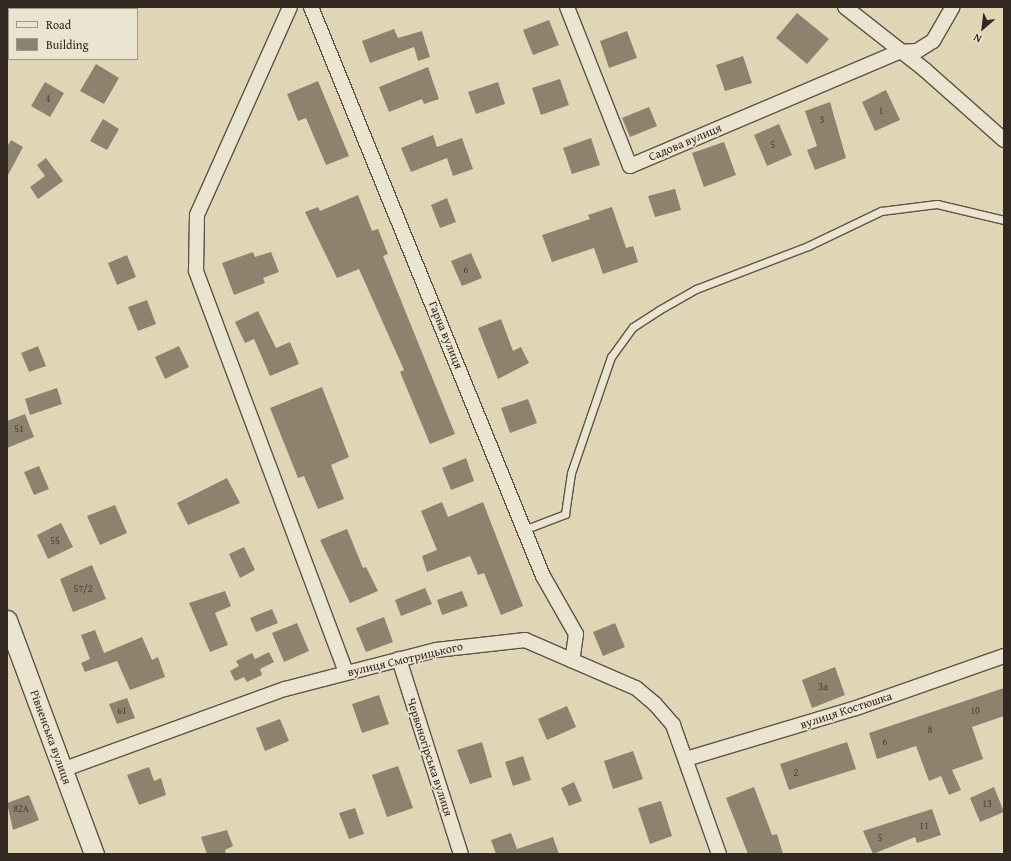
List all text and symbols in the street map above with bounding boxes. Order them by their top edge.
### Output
legend [8,8,138,60]
north arrow [963,8,1003,48]
text: Road [46,16,71,33]
text: N [970,30,984,47]
text: Building [46,36,89,53]
house number: 4 [46,93,50,105]
house number: 1 [879,105,883,117]
house number: 3 [820,114,824,126]
street label: Садова вулиця [646,120,724,164]
house number: 5 [771,139,775,151]
house number: 6 [464,264,468,276]
street label: Гарна вулиця [426,299,466,371]
house number: 51 [14,423,24,435]
house number: 55 [50,535,60,547]
house number: 57/2 [73,583,93,595]
street label: вулиця Смотрицького [346,639,464,679]
house number: 3а [818,681,828,693]
street label: Рівненська вулиця [27,688,75,786]
street label: вулиця Костюшка [798,688,894,732]
street label: Червоногірська вулиця [404,696,456,818]
house number: 61 [117,705,127,717]
house number: 10 [970,705,980,717]
house number: 8 [928,724,932,736]
house number: 6 [883,736,887,748]
house number: 2 [794,767,798,779]
house number: 13 [982,798,992,810]
house number: 82А [13,803,29,815]
house number: 11 [919,820,929,832]
house number: 5 [878,832,882,844]

